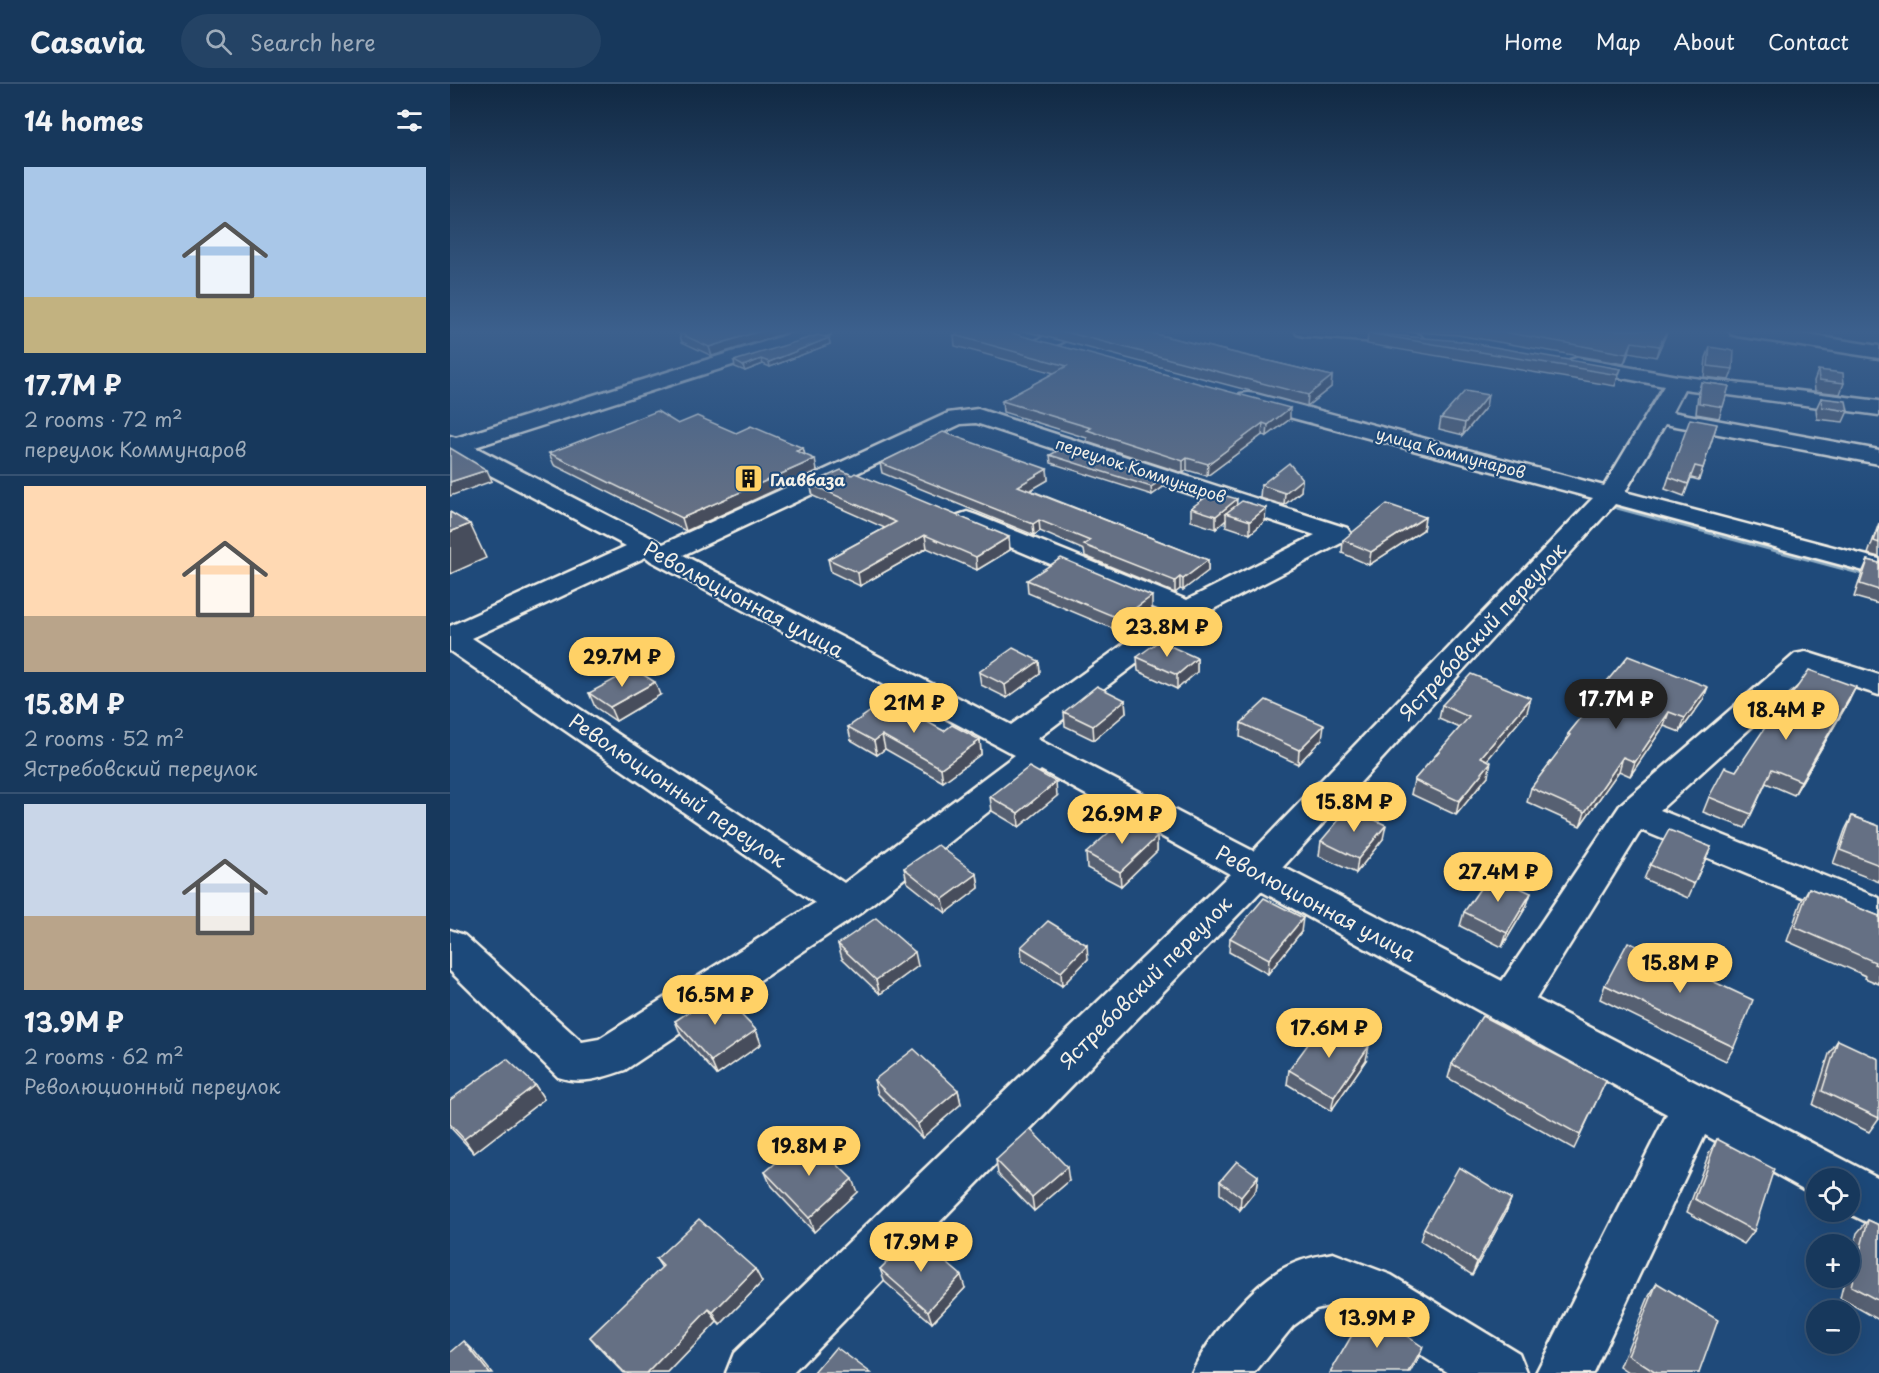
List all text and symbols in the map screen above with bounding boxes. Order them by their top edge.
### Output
search box [181,14,601,68]
text: Casavia [30,20,145,63]
icon: search [202,25,235,58]
text: Search here [250,25,376,58]
text: Home [1504,25,1563,57]
text: Map [1596,25,1641,57]
text: About [1674,25,1735,57]
text: Contact [1768,25,1849,57]
text: 14 homes [24,101,143,140]
icon: filters [393,104,426,137]
icon: home [171,206,279,314]
text: 17.7M ₽ [24,365,122,404]
text: 2 rooms · 72 m² [24,404,183,434]
street label: улица Коммунаров [1374,421,1528,483]
street label: переулок Коммунаров [1053,430,1229,508]
text: переулок Коммунаров [24,434,246,464]
building icon: Главбаза [733,463,765,495]
place label: Главбаза [770,467,846,491]
icon: home [171,525,279,633]
street label: Революционная улица [639,533,850,665]
street label: Ястребовский переулок [1391,535,1573,727]
pin: 23.8M ₽ [1112,607,1222,658]
text: 23.8M ₽ [1125,611,1209,641]
pin: 29.7M ₽ [567,637,677,688]
text: 29.7M ₽ [583,641,661,671]
pin: 17.7M ₽ [1561,679,1671,730]
pin: 21M ₽ [872,683,956,734]
text: 17.7M ₽ [1578,683,1654,713]
text: 15.8M ₽ [24,684,124,723]
text: 21M ₽ [883,687,945,717]
pin: 18.4M ₽ [1731,690,1841,741]
text: 18.4M ₽ [1747,694,1825,724]
street label: Революционный переулок [563,706,793,874]
text: 2 rooms · 52 m² [24,723,184,753]
text: Ястребовский переулок [24,753,257,783]
pin: 15.8M ₽ [1299,782,1409,833]
text: 15.8M ₽ [1315,786,1393,816]
pin: 26.9M ₽ [1067,794,1177,845]
text: 26.9M ₽ [1082,798,1162,828]
street label: Революционная улица [1211,837,1422,969]
icon: home [171,843,279,951]
pin: 27.4M ₽ [1443,852,1553,903]
text: 27.4M ₽ [1458,856,1538,886]
street label: Ястребовский переулок [1052,889,1238,1075]
pin: 15.8M ₽ [1625,943,1735,994]
text: 15.8M ₽ [1641,947,1719,977]
pin: 16.5M ₽ [660,975,770,1026]
text: 16.5M ₽ [676,979,754,1009]
text: 13.9M ₽ [24,1002,124,1041]
pin: 17.6M ₽ [1274,1008,1384,1059]
text: 17.6M ₽ [1290,1012,1368,1042]
text: 2 rooms · 62 m² [24,1041,184,1071]
text: Революционный переулок [24,1071,280,1101]
pin: 19.8M ₽ [754,1126,864,1177]
text: 19.8M ₽ [771,1130,847,1160]
map controls [1806,1168,1860,1354]
button: locate [1806,1168,1860,1222]
pin: 17.9M ₽ [866,1222,976,1273]
text: 17.9M ₽ [884,1226,958,1256]
button: + [1806,1234,1860,1288]
pin: 13.9M ₽ [1322,1298,1432,1349]
button: − [1806,1300,1860,1354]
text: 13.9M ₽ [1339,1302,1415,1332]

